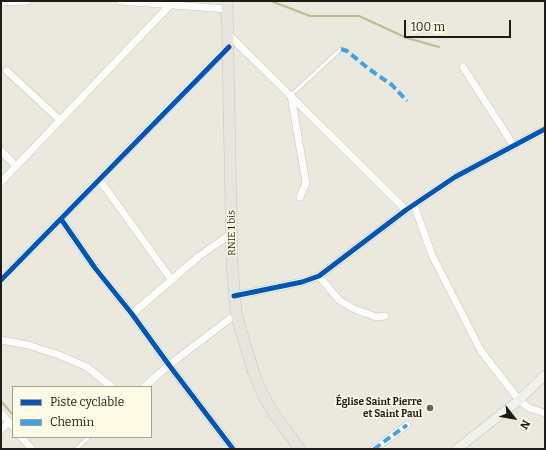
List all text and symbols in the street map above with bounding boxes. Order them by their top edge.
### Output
scale bar [406,12,513,38]
text: 100 m [411,20,445,34]
street label: RNIE 1 bis [226,210,238,256]
legend [12,386,152,438]
text: Piste cyclable [50,395,124,409]
place label: Église Saint Pierre et Saint Paul [336,396,422,420]
north arrow [494,398,534,438]
marker: Église Saint Pierre et Saint Paul [425,403,435,413]
text: Chemin [50,415,94,429]
text: N [517,417,532,431]

